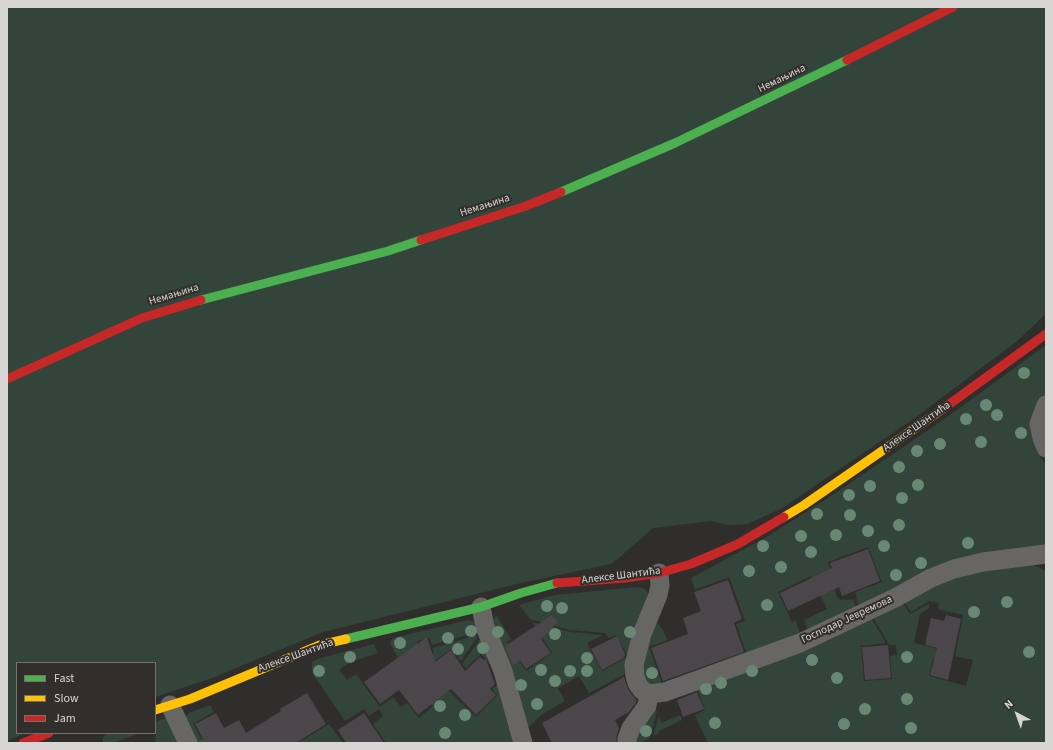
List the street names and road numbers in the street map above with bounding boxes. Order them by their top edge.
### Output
street label: Немањина [756,62,808,96]
street label: Немањина [459,192,511,220]
street label: Немањина [147,281,201,309]
street label: Алексе Шантића [881,399,953,455]
street label: Алексе Шантића [581,565,661,587]
street label: Господар Јевремова [799,593,895,647]
street label: Алексе Шантића [256,636,336,676]

